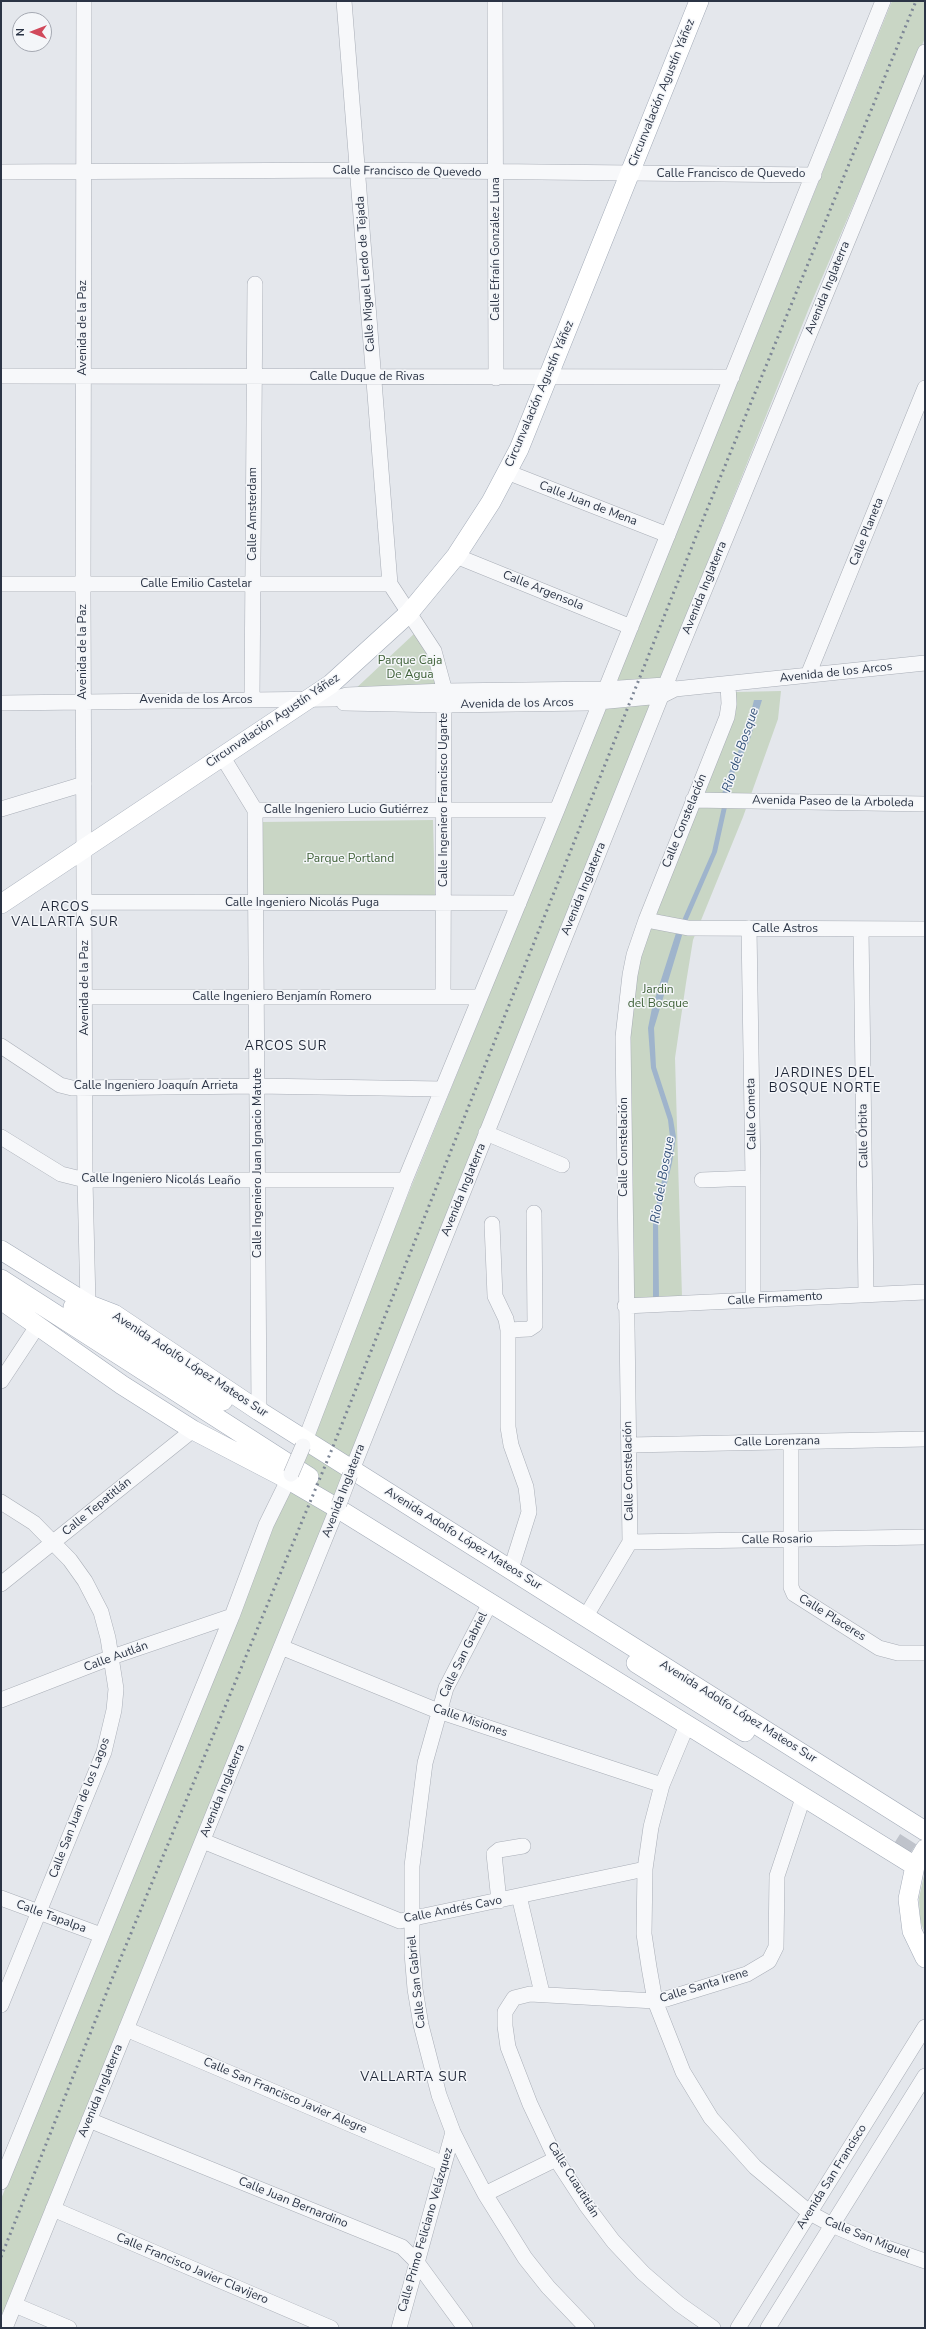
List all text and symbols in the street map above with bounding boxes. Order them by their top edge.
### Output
north arrow [12,12,52,52]
street label: Circunvalación Agustín Yáñez [626,17,698,169]
text: N [13,28,28,36]
street label: Calle Francisco de Quevedo [332,164,482,180]
street label: Calle Francisco de Quevedo [657,167,805,181]
street label: Calle Efraín González Luna [489,177,503,321]
street label: Calle Miguel Lerdo de Tejada [353,196,379,352]
street label: Avenida Inglaterra [803,239,853,337]
street label: Avenida de la Paz [76,280,90,376]
street label: Circunvalación Agustín Yáñez [503,319,577,469]
street label: Calle Duque de Rivas [309,370,425,384]
street label: Calle Amsterdam [246,467,260,561]
street label: Calle Juan de Mena [537,479,639,529]
street label: Calle Planeta [847,496,887,568]
street label: Avenida Inglaterra [680,539,730,637]
street label: Calle Argensola [500,568,586,614]
street label: Calle Emilio Castelar [140,577,252,591]
street label: Avenida de la Paz [76,604,90,700]
park label: Parque Caja De Agua [378,654,442,682]
street label: Avenida de los Arcos [779,660,893,686]
street label: Circunvalación Agustín Yáñez [204,671,342,771]
street label: Avenida de los Arcos [139,693,253,707]
street label: Avenida de los Arcos [460,696,574,712]
water label: Rio del Bosque [719,706,763,794]
street label: Calle Ingeniero Francisco Ugarte [437,713,451,887]
street label: Calle Constelación [660,772,710,870]
street label: Avenida Paseo de la Arboleda [752,793,914,811]
street label: Calle Ingeniero Lucio Gutiérrez [264,803,428,817]
street label: Avenida Inglaterra [559,840,609,938]
park label: .Parque Portland [304,852,394,866]
street label: Calle Ingeniero Nicolás Puga [225,896,379,910]
district label: ARCOS VALLARTA SUR [11,900,119,931]
street label: Calle Astros [752,922,818,936]
street label: Avenida de la Paz [78,940,92,1036]
park label: Jardin del Bosque [628,983,688,1011]
street label: Calle Ingeniero Benjamín Romero [192,990,372,1004]
district label: ARCOS SUR [244,1039,328,1055]
district label: JARDINES DEL BOSQUE NORTE [769,1066,881,1097]
street label: Calle Ingeniero Juan Ignacio Matute [251,1068,265,1258]
street label: Calle Cometa [744,1078,760,1150]
street label: Calle Ingeniero Joaquín Arrieta [74,1079,238,1093]
street label: Calle Constelación [617,1097,631,1197]
street label: Calle Órbita [856,1104,872,1168]
water label: Rio del Bosque [648,1135,678,1225]
street label: Avenida Inglaterra [439,1141,489,1239]
street label: Calle Ingeniero Nicolás Leaño [81,1171,241,1189]
street label: Calle Firmamento [727,1289,823,1309]
street label: Avenida Adolfo López Mateos Sur [110,1309,270,1421]
street label: Calle Constelación [621,1421,637,1521]
street label: Calle Lorenzana [734,1434,820,1450]
street label: Avenida Inglaterra [320,1442,368,1540]
street label: Calle Tepatitlán [60,1475,134,1539]
street label: Avenida Adolfo López Mateos Sur [382,1485,544,1593]
street label: Calle Rosario [741,1532,813,1548]
street label: Calle Placeres [796,1592,868,1644]
street label: Calle San Gabriel [437,1610,491,1700]
street label: Calle Autlán [82,1639,150,1675]
street label: Avenida Adolfo López Mateos Sur [657,1658,819,1766]
street label: Calle Misiones [431,1701,509,1741]
street label: Calle San Juan de los Lagos [47,1736,113,1880]
street label: Avenida Inglaterra [198,1742,248,1840]
street label: Calle Andrés Cavo [403,1893,503,1927]
street label: Calle Tapalpa [14,1898,88,1936]
street label: Calle San Gabriel [405,1935,429,2029]
street label: Calle Santa Irene [658,1966,750,2006]
street label: Avenida Inglaterra [76,2042,126,2140]
street label: Calle San Francisco Javier Alegre [201,2055,369,2137]
district label: VALLARTA SUR [360,2070,468,2086]
street label: Avenida San Francisco [794,2122,870,2232]
street label: Calle Cuautitlán [544,2140,602,2220]
street label: Calle Primo Feliciano Velázquez [396,2146,456,2314]
street label: Calle Juan Bernardino [236,2174,350,2232]
street label: Calle San Miguel [822,2214,912,2262]
street label: Calle Francisco Javier Clavijero [114,2230,270,2308]

